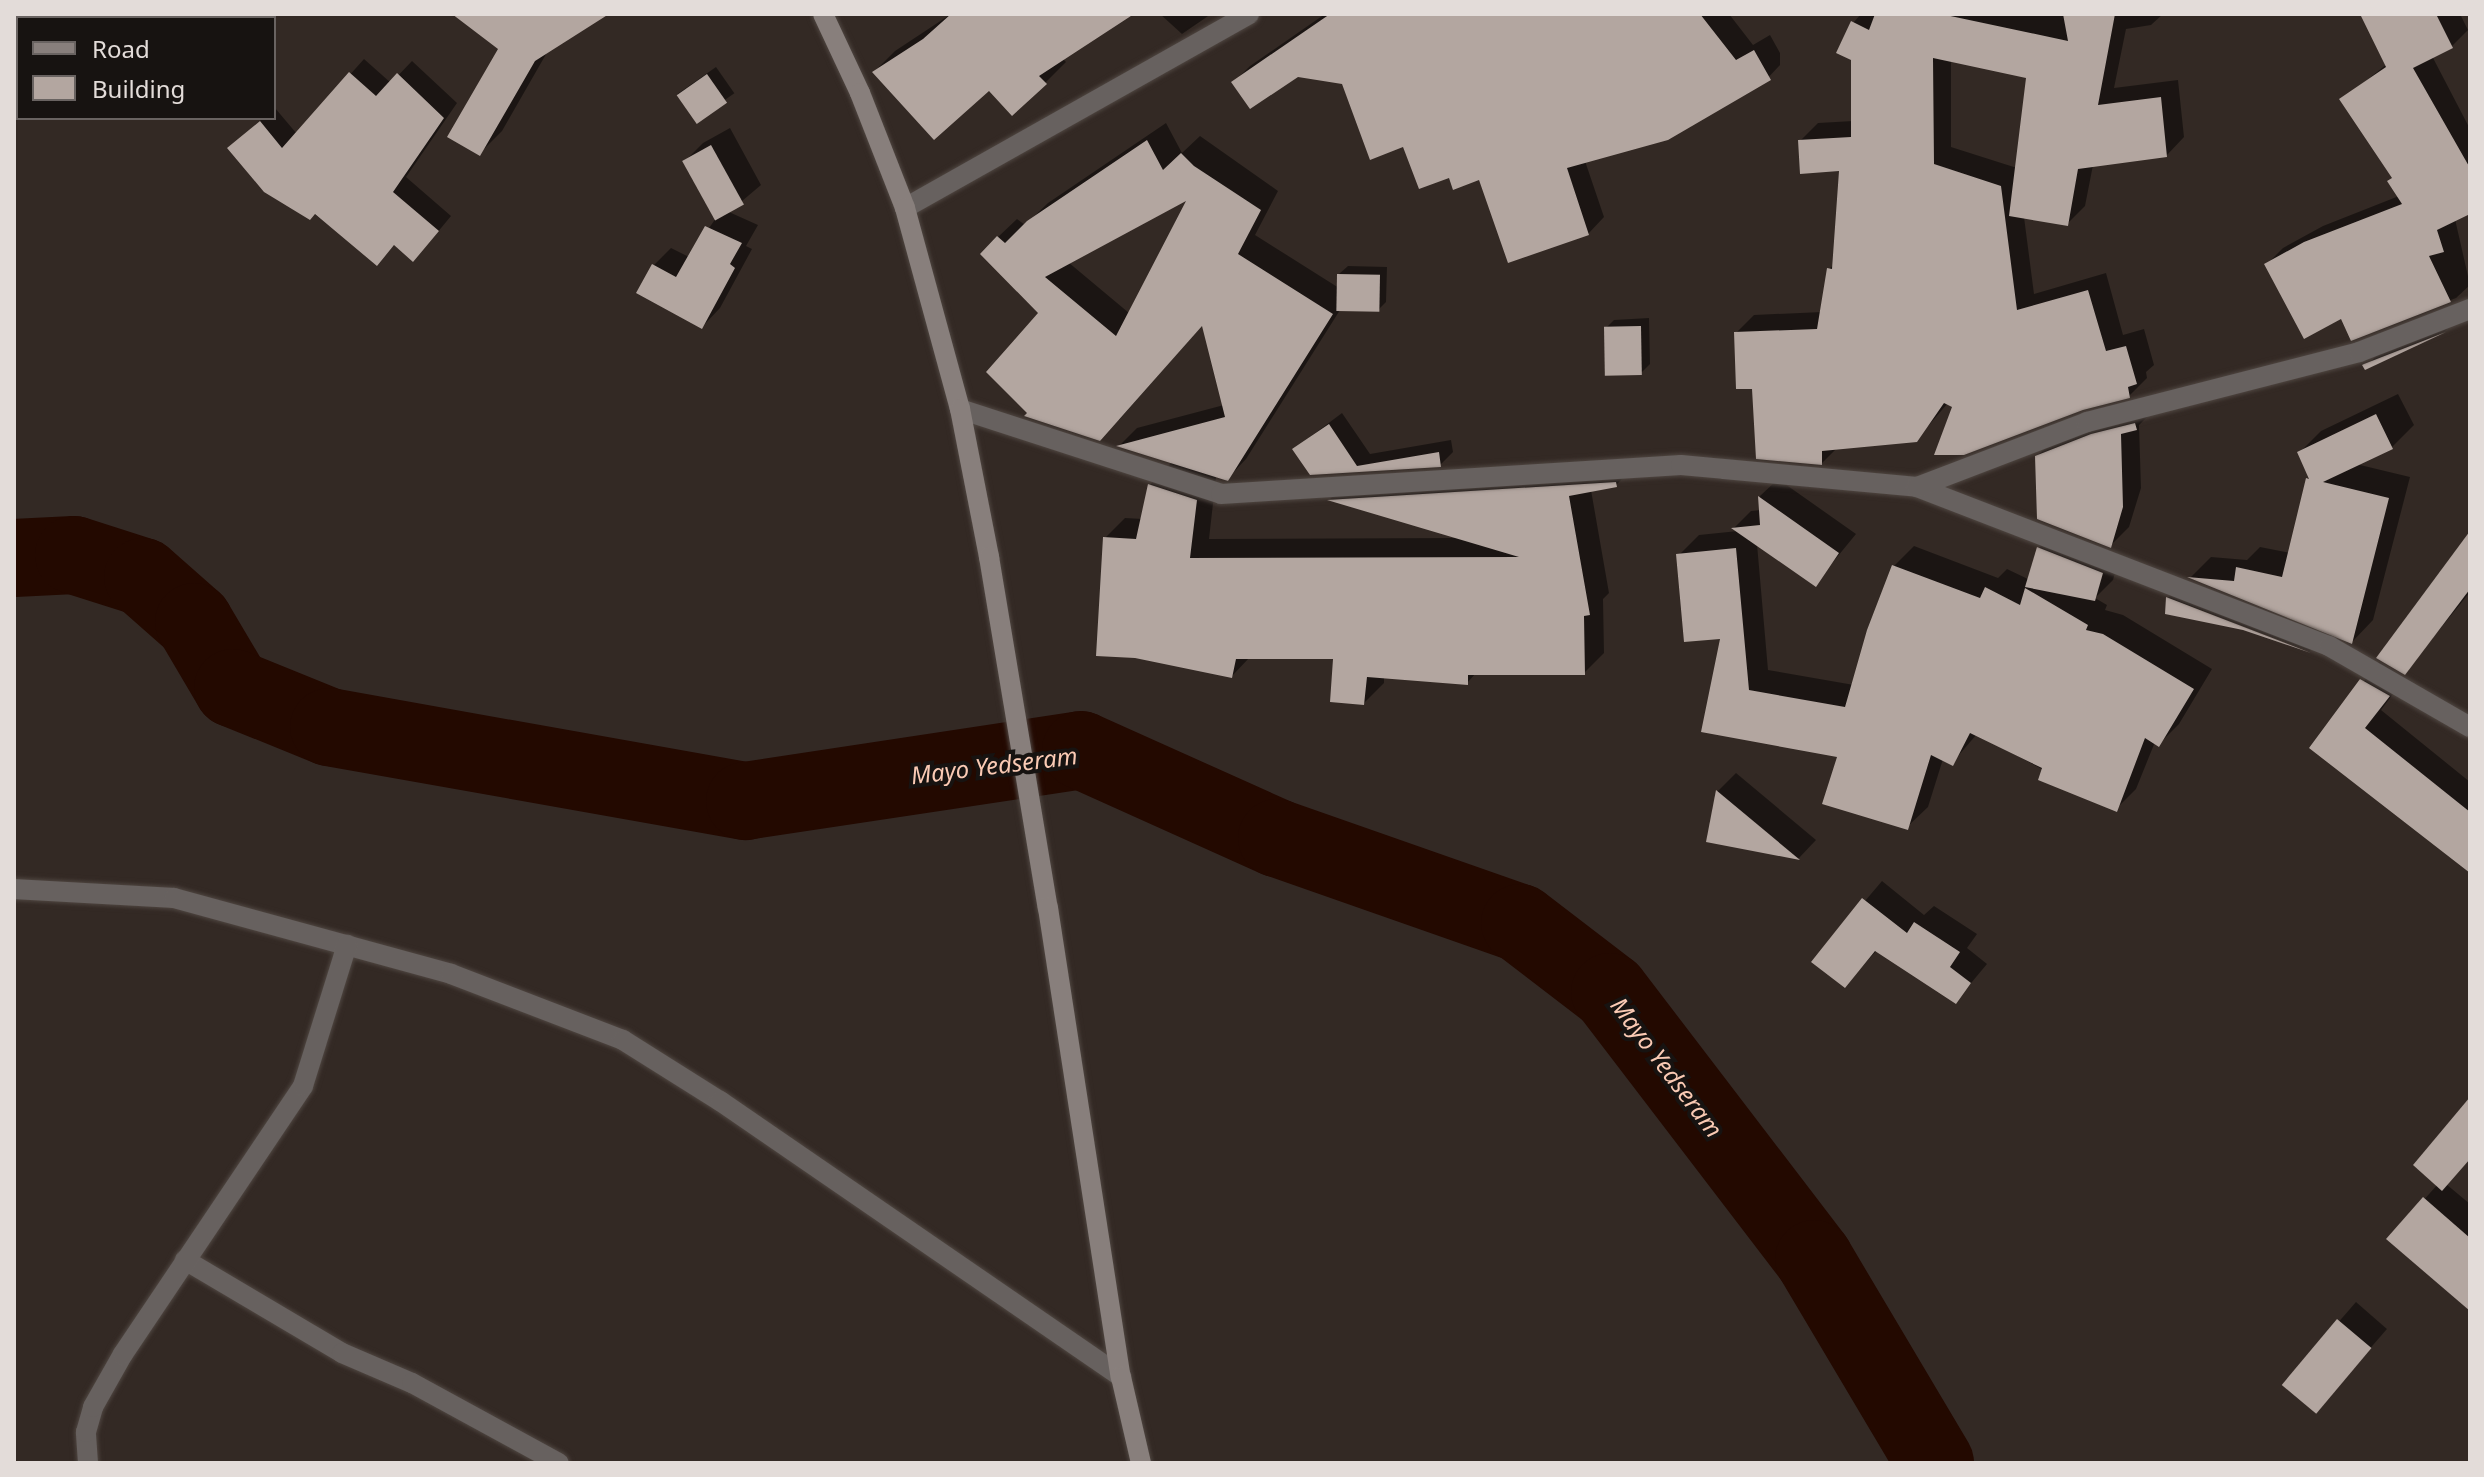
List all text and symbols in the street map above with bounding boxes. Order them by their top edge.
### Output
legend [16,16,276,120]
text: Road [92,32,150,65]
text: Building [92,72,185,105]
water label: Mayo Yedseram [909,740,1079,790]
water label: Mayo Yedseram [1605,991,1729,1143]

